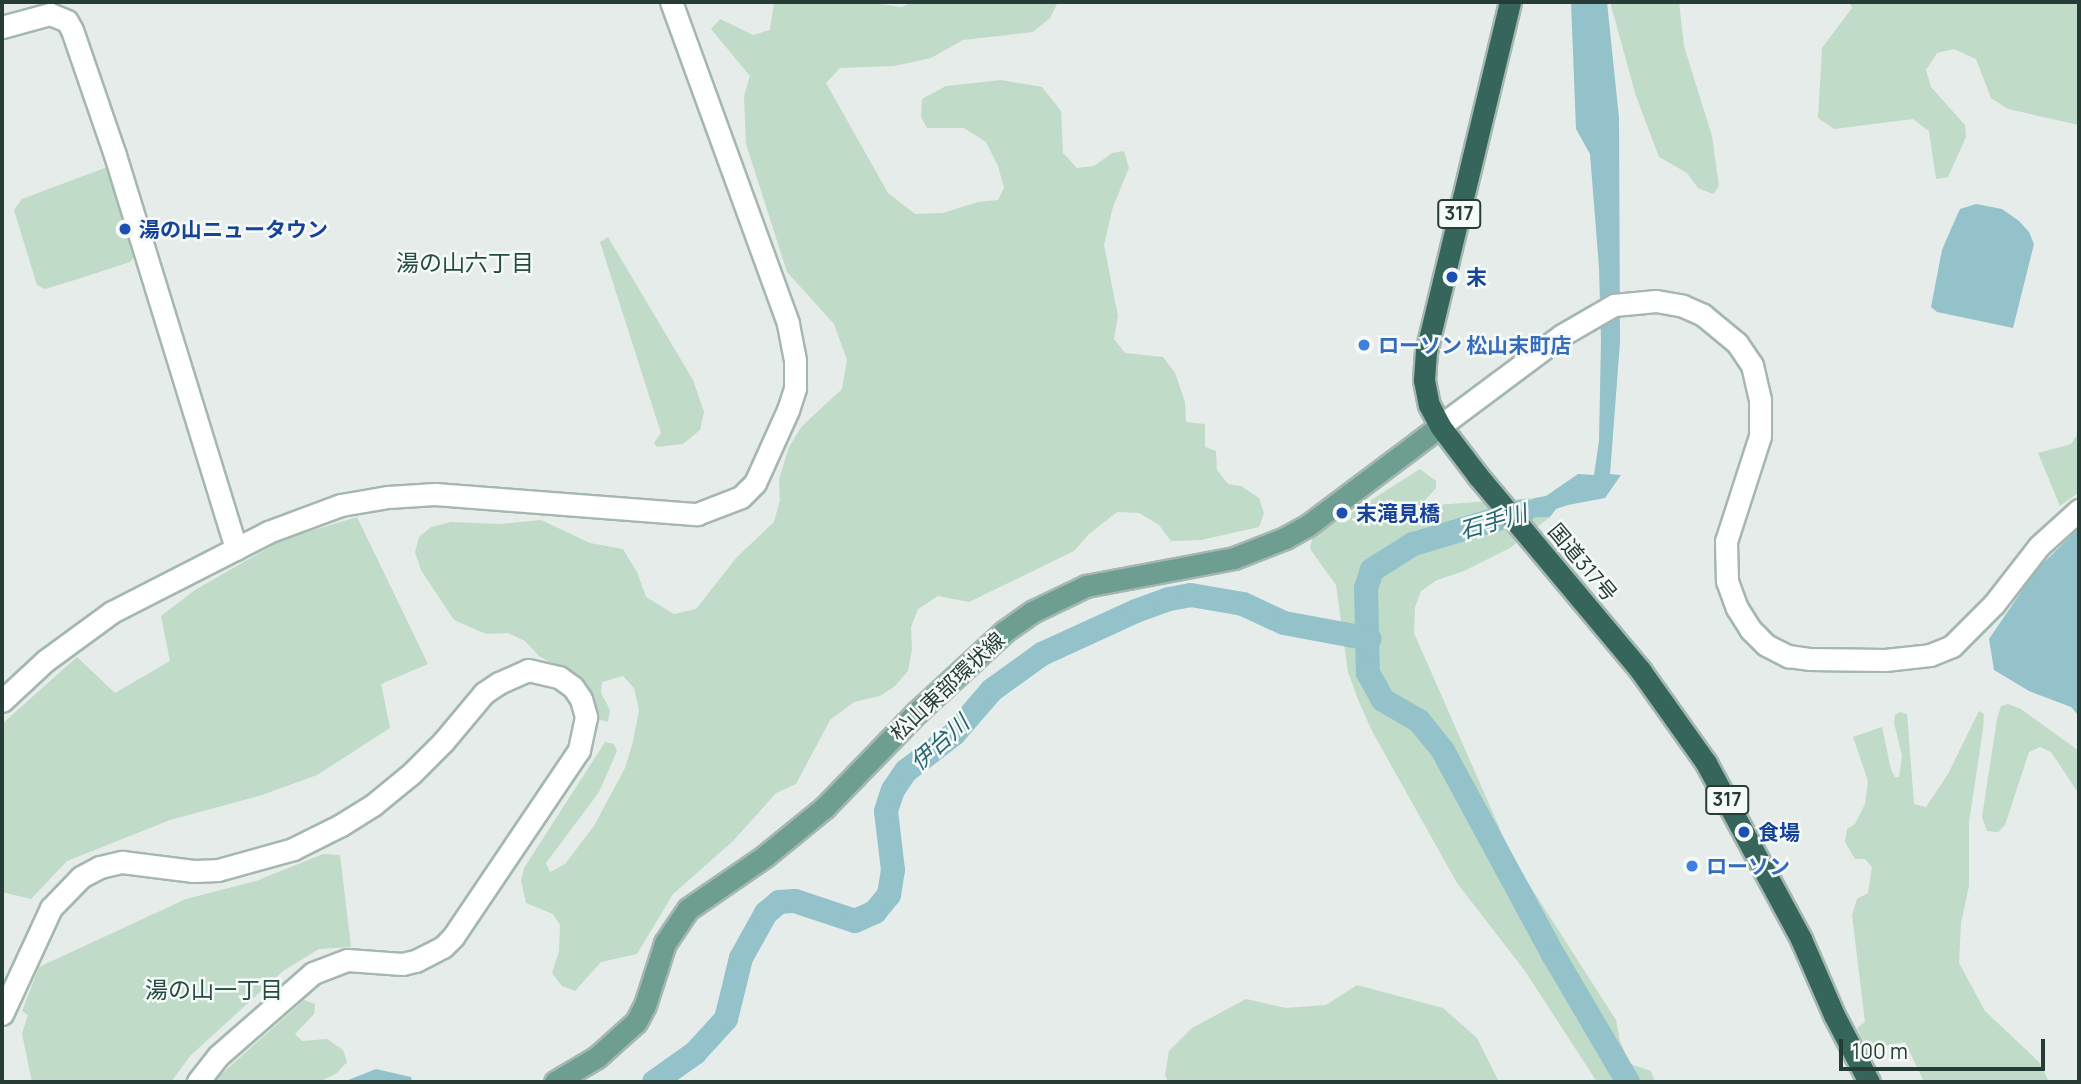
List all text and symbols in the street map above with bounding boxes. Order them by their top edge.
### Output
road number: 317 [1436,198,1482,230]
place label: 湯の山ニュータウン [139,216,328,242]
marker: 湯の山ニュータウン [117,221,133,237]
district label: 湯の山六丁目 [396,248,534,276]
place label: 末 [1466,264,1487,290]
marker: 末 [1444,269,1460,285]
place label: ローソン 松山末町店 [1378,332,1571,358]
marker: ローソン 松山末町店 [1356,337,1372,353]
water label: 石手川 [1456,498,1530,544]
place label: 末滝見橋 [1356,500,1440,526]
marker: 末滝見橋 [1334,505,1350,521]
street label: 国道317号 [1543,518,1623,606]
street label: 松山東部環状線 [885,627,1009,745]
water label: 伊台川 [904,709,974,775]
road number: 317 [1704,785,1750,816]
place label: 食場 [1758,819,1800,845]
marker: 食場 [1736,824,1752,840]
place label: ローソン [1706,853,1790,879]
marker: ローソン [1684,858,1700,874]
district label: 湯の山一丁目 [145,975,283,1003]
scale bar [1843,1024,2050,1068]
text: 100 m [1852,1037,1908,1065]

